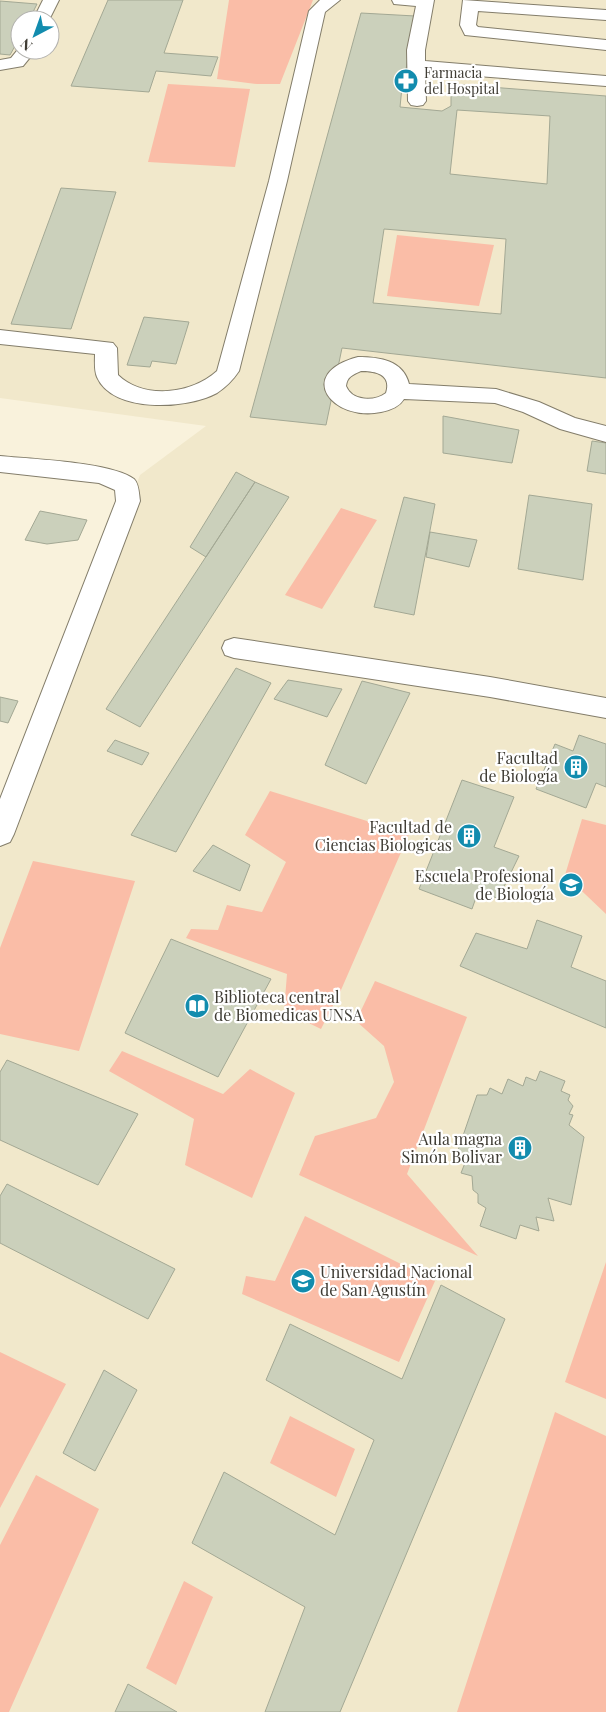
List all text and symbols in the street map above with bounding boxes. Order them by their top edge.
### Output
north arrow [10,10,60,60]
text: N [16,35,36,56]
place label: Farmacia del Hospital [424,63,499,98]
pharmacy icon: Farmacia del Hospital [393,68,419,94]
place label: Facultad de Biología [479,747,558,786]
building icon: Facultad de Biología [563,754,589,780]
place label: Facultad de Ciencias Biologicas [315,816,452,855]
building icon: Facultad de Ciencias Biologicas [456,823,482,849]
place label: Escuela Profesional de Biología [415,865,554,904]
school or university icon: Escuela Profesional de Biología [558,872,584,898]
place label: Biblioteca central de Biomedicas UNSA [214,986,364,1025]
library icon: Biblioteca central de Biomedicas UNSA [184,993,210,1019]
place label: Aula magna Simón Bolivar [402,1128,502,1167]
building icon: Aula magna Simón Bolivar [507,1135,533,1161]
place label: Universidad Nacional de San Agustín [320,1261,473,1300]
school or university icon: Universidad Nacional de San Agustín [290,1268,316,1294]

